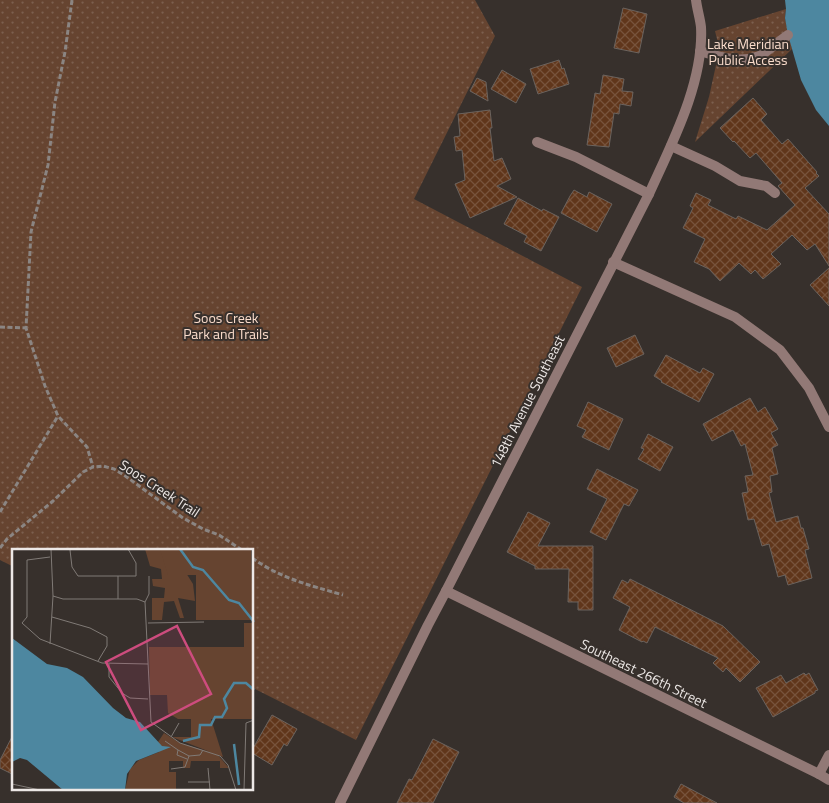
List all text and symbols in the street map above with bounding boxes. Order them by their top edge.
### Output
park label: Lake Meridian Public Access [707,33,789,70]
park label: Soos Creek Park and Trails [183,307,269,344]
street label: 148th Avenue Southeast [484,331,570,471]
street label: Soos Creek Trail [115,454,205,522]
inset map [12,549,254,790]
street label: Southeast 266th Street [577,633,711,713]

